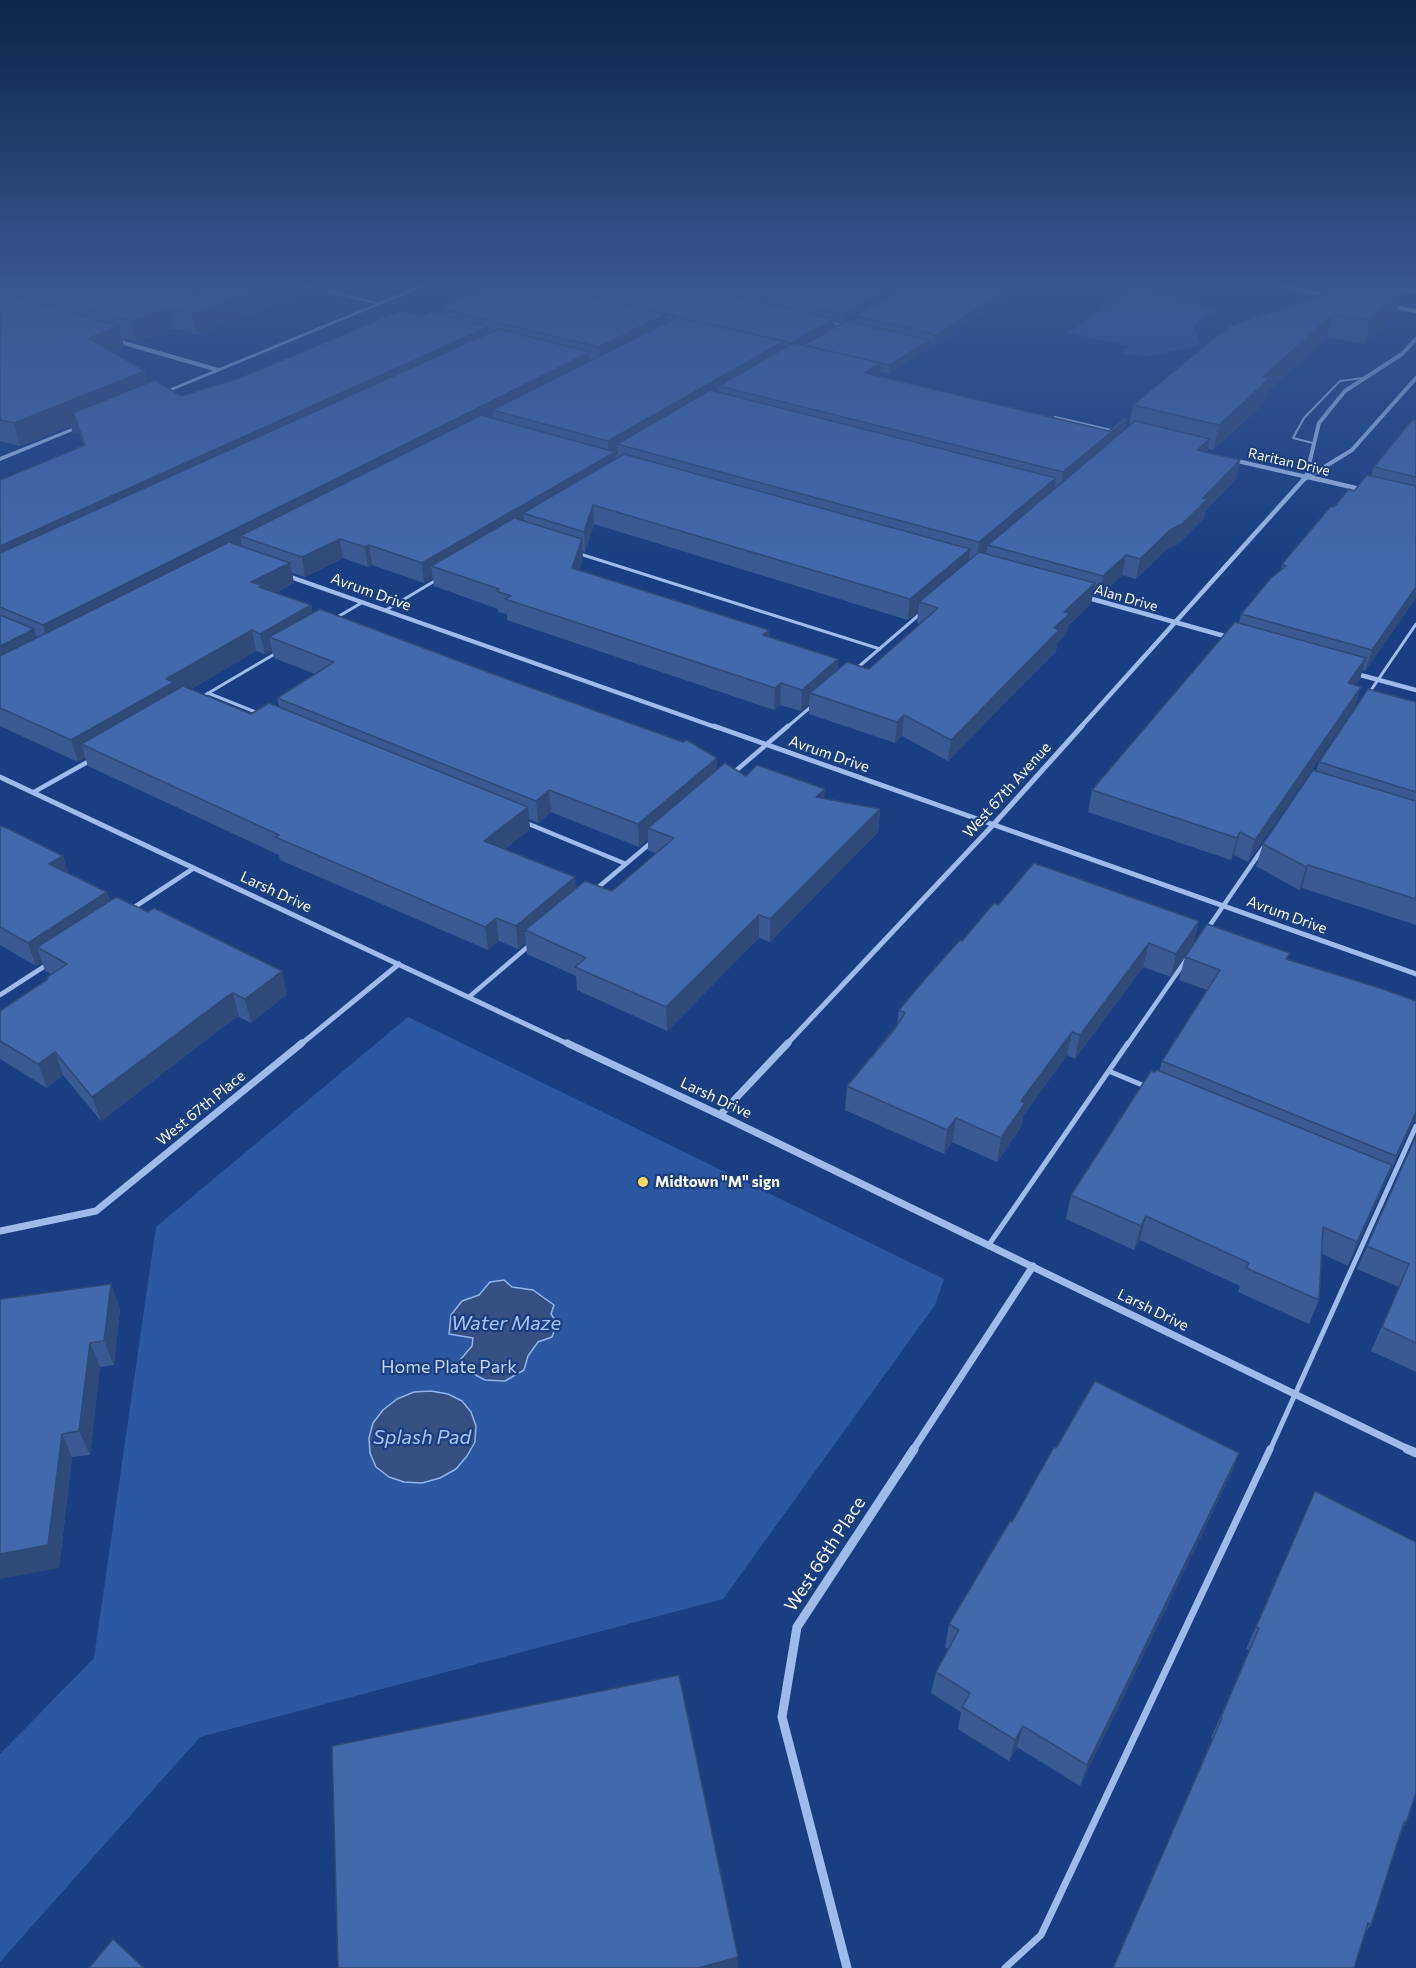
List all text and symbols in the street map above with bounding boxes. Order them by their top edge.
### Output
street label: Raritan Drive [1246,444,1332,480]
street label: Avrum Drive [328,569,414,615]
street label: Alan Drive [1092,581,1160,615]
street label: Avrum Drive [786,732,872,776]
street label: West 67th Avenue [959,738,1055,842]
street label: Larsh Drive [237,868,315,916]
street label: Avrum Drive [1244,892,1330,938]
street label: West 67th Place [153,1067,249,1149]
street label: Larsh Drive [677,1074,755,1122]
place label: Midtown "M" sign [655,1173,780,1191]
marker: Midtown "M" sign [636,1175,650,1189]
street label: Larsh Drive [1115,1285,1191,1335]
water label: Water Maze [451,1311,561,1335]
park label: Home Plate Park [381,1356,517,1378]
water label: Splash Pad [373,1425,471,1449]
street label: West 66th Place [780,1493,870,1615]

